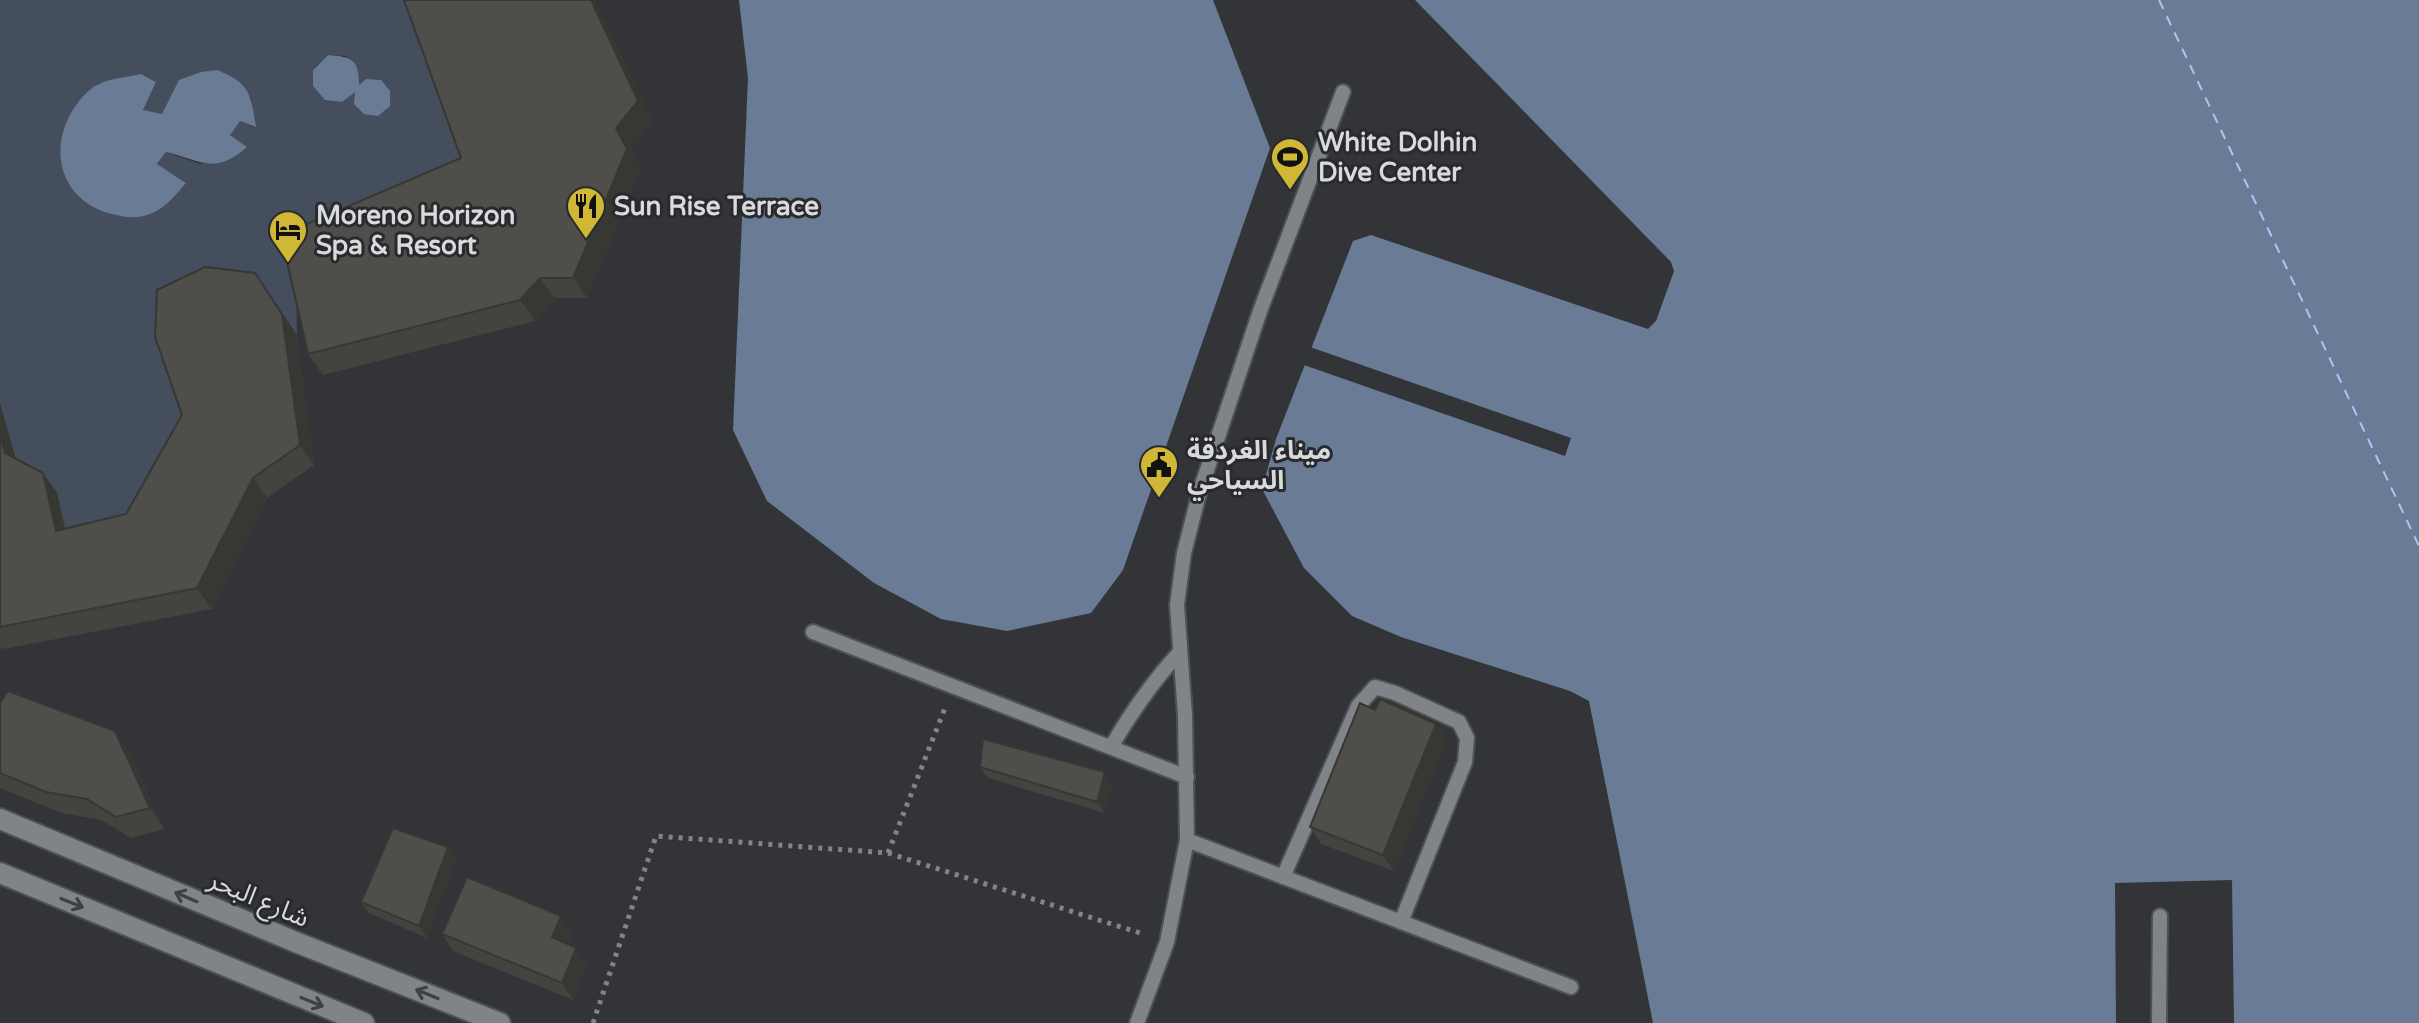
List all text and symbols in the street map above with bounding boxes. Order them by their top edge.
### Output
place label: White Dolhin Dive Center [1318,127,1477,188]
sports icon: White Dolhin Dive Center [1269,136,1311,191]
restaurant icon: Sun Rise Terrace [565,185,607,240]
place label: Sun Rise Terrace [614,191,819,222]
place label: Moreno Horizon Spa & Resort [316,200,515,261]
hotel icon: Moreno Horizon Spa & Resort [267,209,309,264]
place label: ميناء الغردقة السياحي [1187,435,1331,501]
public building icon: ميناء الغردقة السياحي [1138,444,1180,499]
street label: شارع البحر [202,864,314,937]
one-way arrow [175,888,199,903]
one-way arrow [59,896,84,911]
one-way arrow [415,986,440,1001]
one-way arrow [299,995,324,1010]

